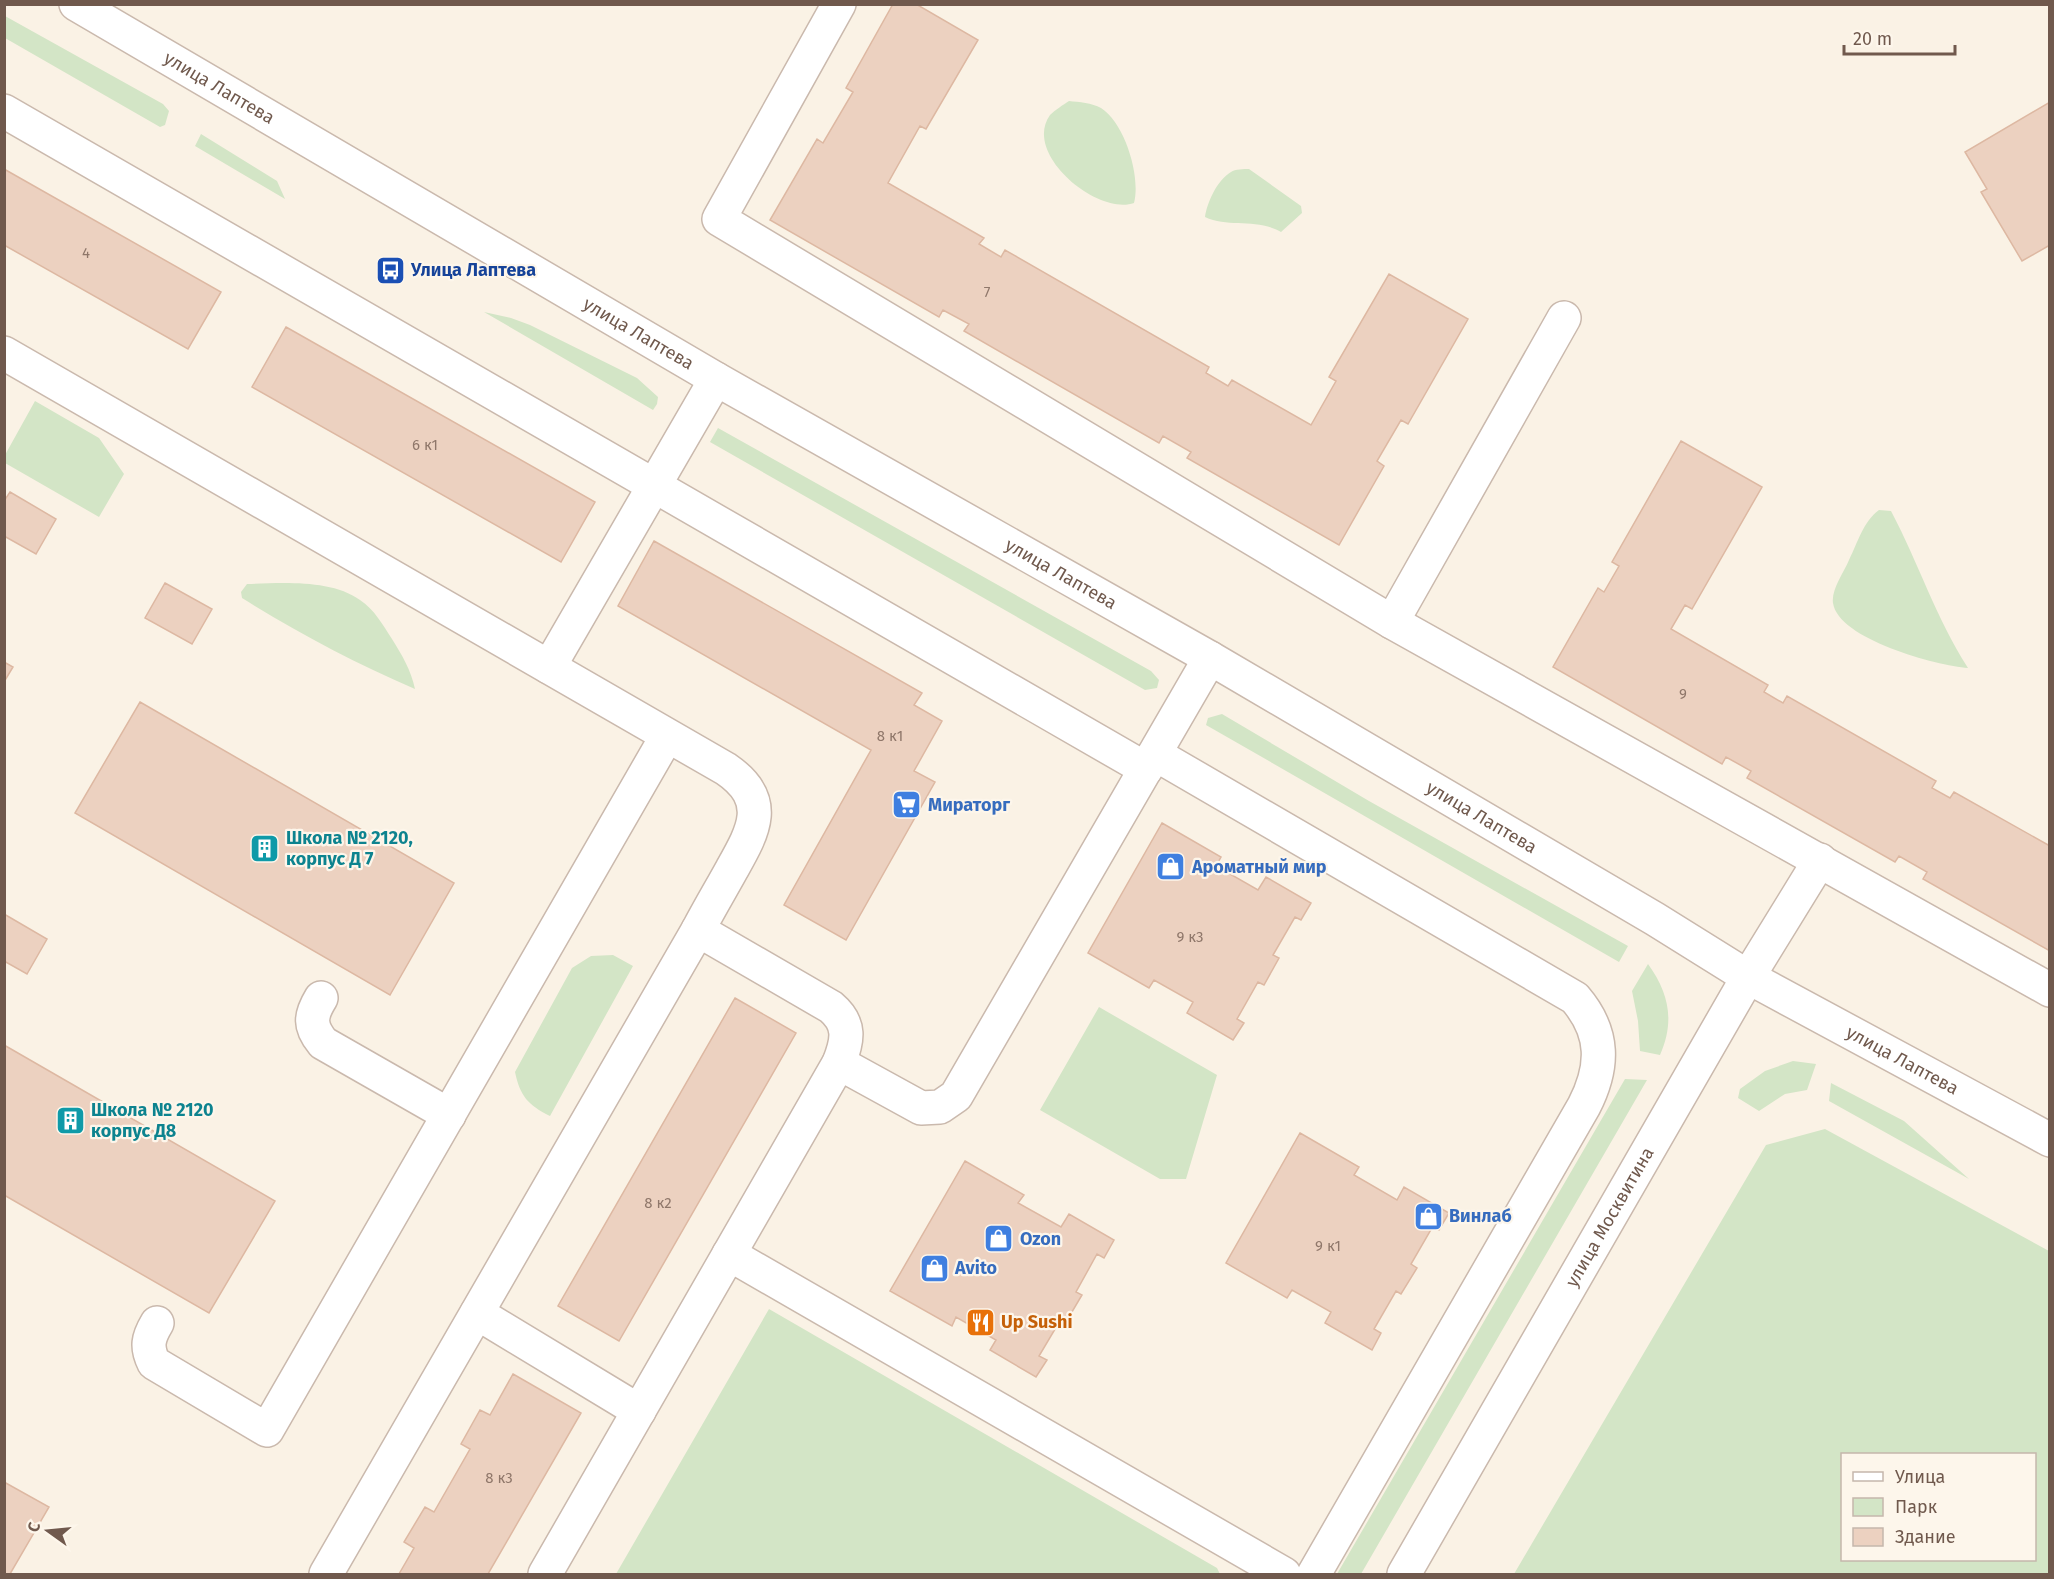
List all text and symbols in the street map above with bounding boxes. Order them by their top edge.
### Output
scale bar [1844,18,1955,56]
text: 20 m [1853,28,1892,50]
street label: улица Лаптева [160,47,279,129]
house number: 4 [82,244,90,262]
bus stop icon: Улица Лаптева [374,254,406,286]
place label: Улица Лаптева [410,259,536,281]
house number: 7 [984,283,991,301]
street label: улица Лаптева [579,293,698,375]
house number: 6 к1 [412,436,438,454]
street label: улица Лаптева [1001,534,1121,614]
house number: 9 [1679,685,1687,703]
house number: 8 к1 [877,727,903,745]
street label: улица Лаптева [1422,776,1541,858]
supermarket icon: Мираторг [891,789,923,821]
place label: Мираторг [928,794,1010,816]
place label: Школа № 2120, корпус Д 7 [286,827,413,870]
building icon: Школа № 2120, корпус Д 7 [249,832,281,864]
shop icon: Ароматный мир [1155,851,1187,883]
place label: Ароматный мир [1191,856,1327,878]
house number: 9 к3 [1176,928,1204,946]
street label: улица Лаптева [1842,1021,1962,1100]
place label: Школа № 2120 корпус Д8 [91,1099,213,1142]
building icon: Школа № 2120 корпус Д8 [54,1104,86,1136]
street label: улица Москвитина [1561,1143,1659,1291]
house number: 8 к2 [644,1194,672,1212]
shop icon: Винлаб [1412,1200,1444,1232]
place label: Винлаб [1449,1205,1512,1227]
shop icon: Ozon [983,1223,1015,1255]
place label: Ozon [1020,1228,1061,1250]
house number: 9 к1 [1315,1237,1341,1255]
shop icon: Avito [918,1252,950,1284]
place label: Avito [954,1257,997,1279]
restaurant icon: Up Sushi [964,1306,996,1338]
place label: Up Sushi [1001,1311,1072,1333]
legend [1841,1453,2036,1561]
text: Улица [1895,1466,1945,1488]
house number: 8 к3 [485,1469,513,1487]
text: Парк [1895,1496,1938,1518]
north arrow [18,1501,78,1561]
text: С [24,1520,45,1534]
text: Здание [1895,1526,1956,1548]

